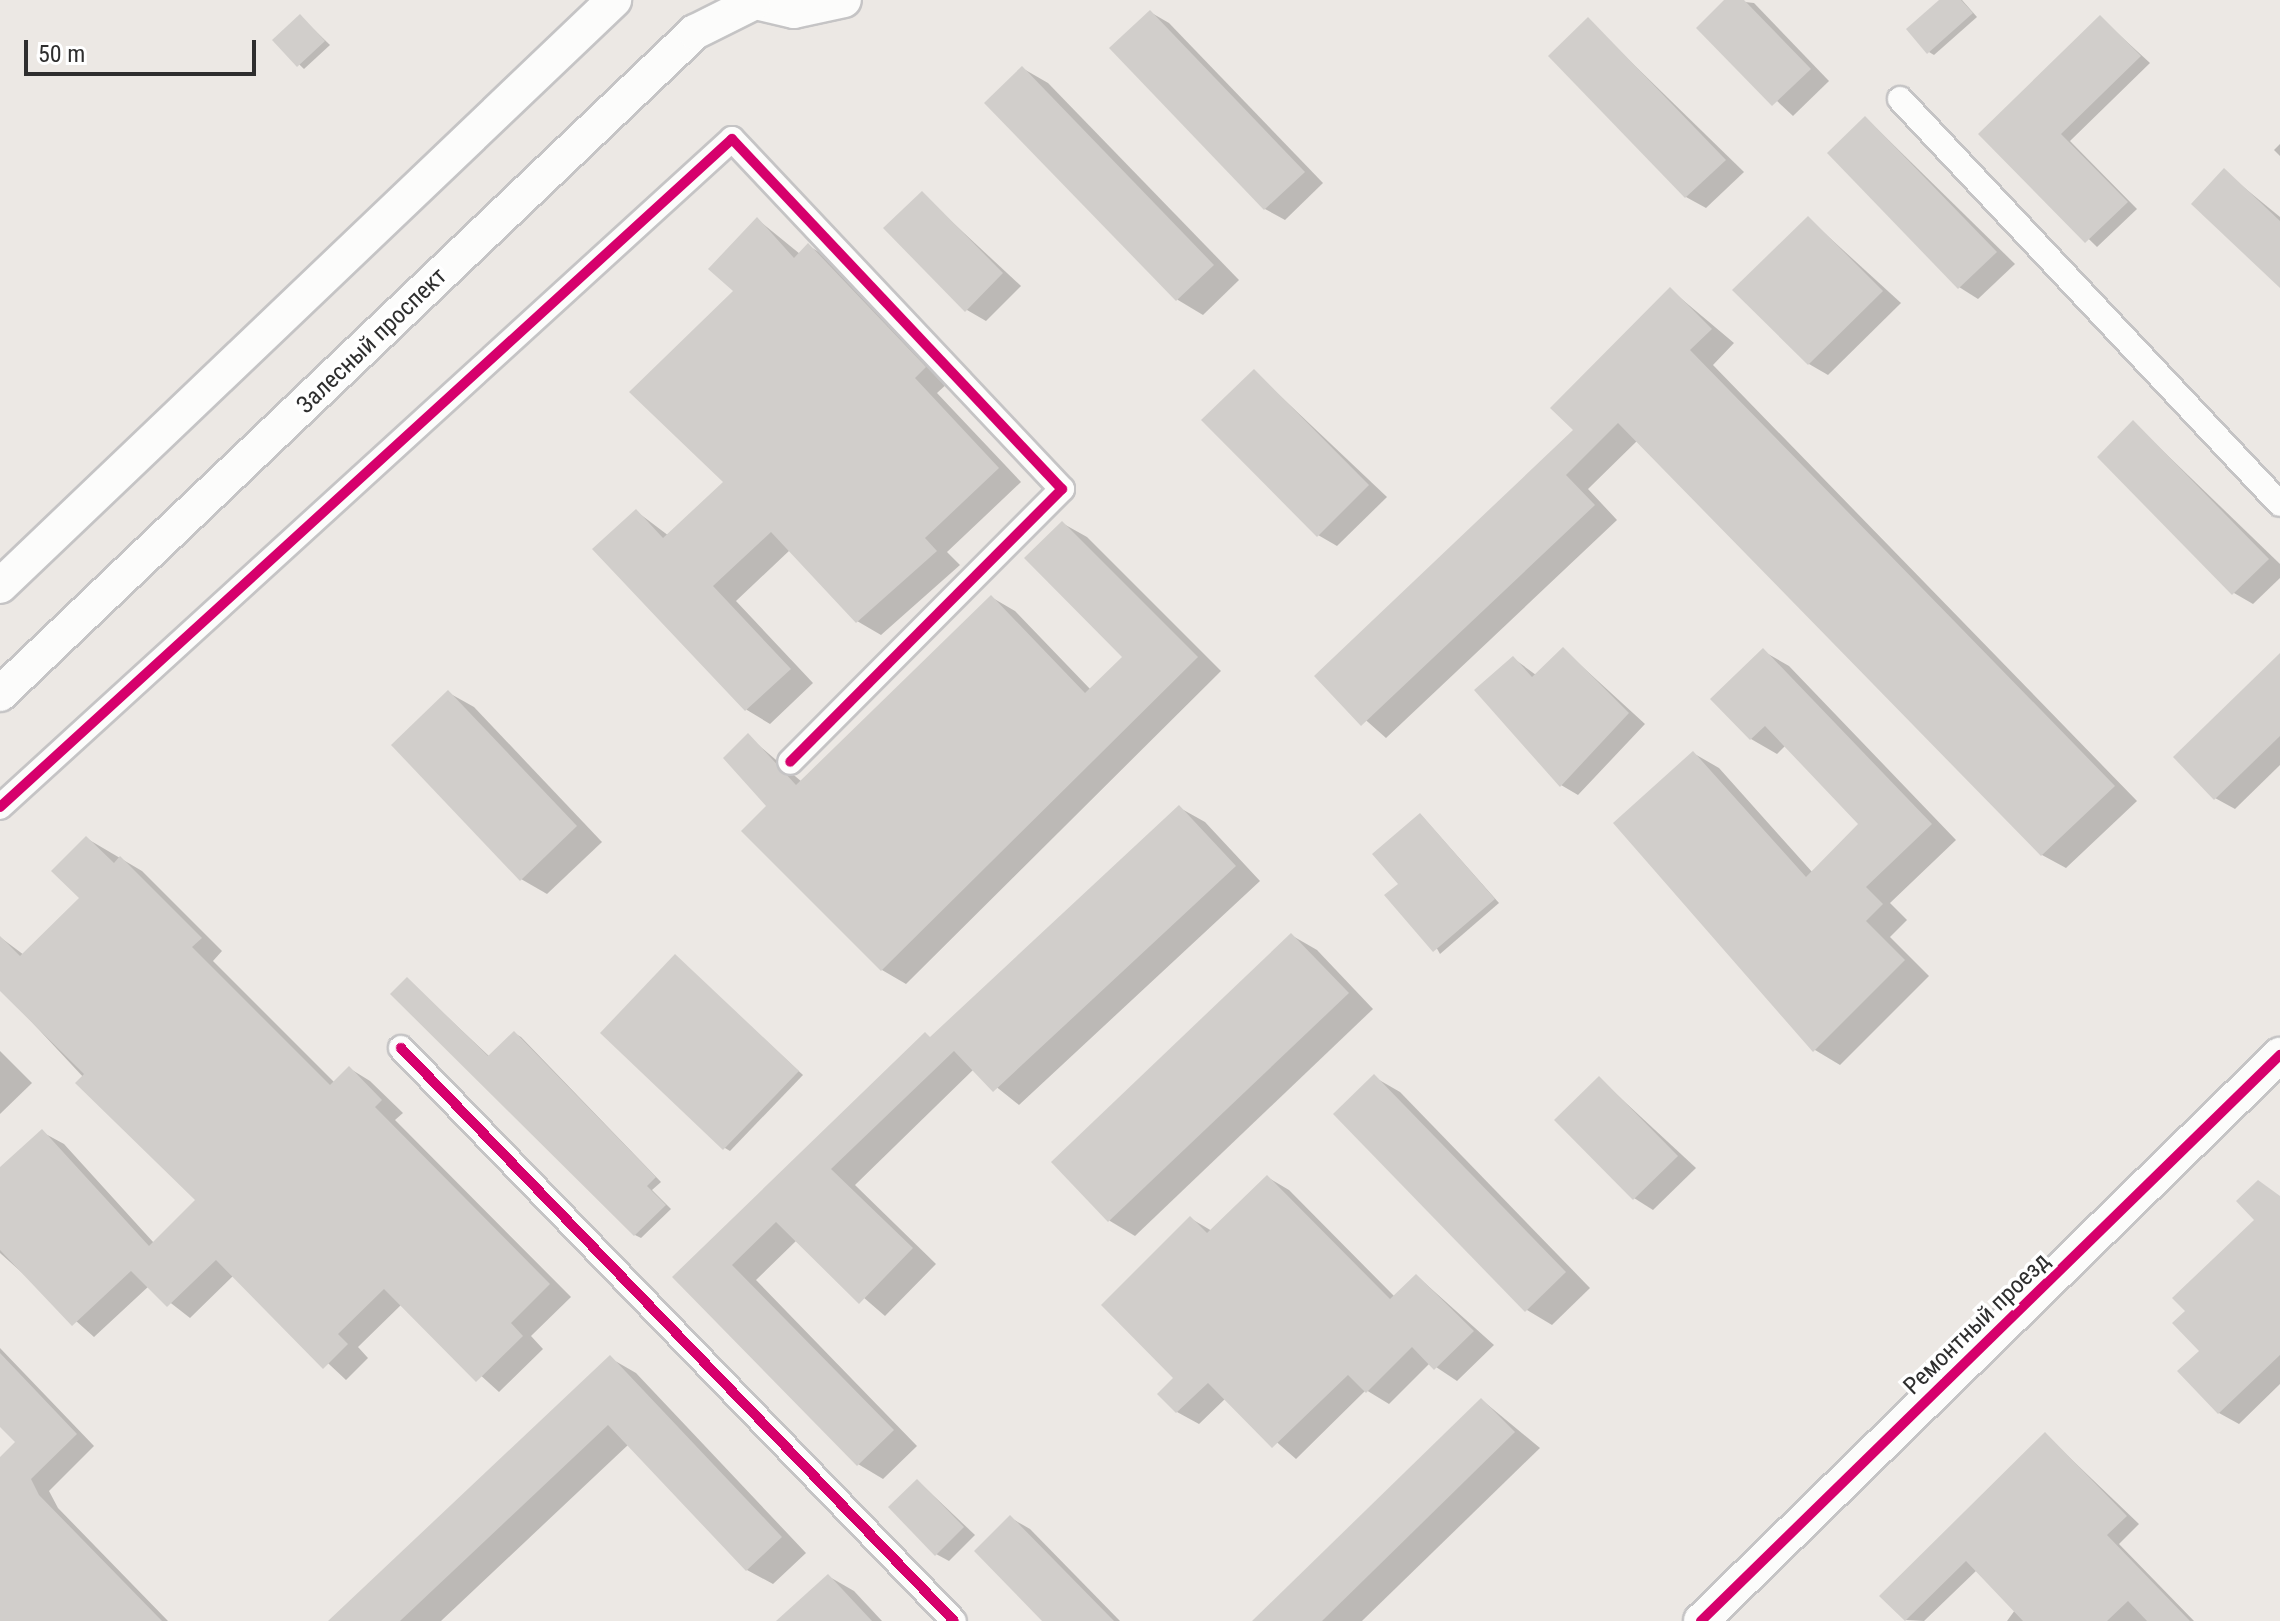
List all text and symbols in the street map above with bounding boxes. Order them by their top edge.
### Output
scale bar [28,24,260,74]
text: 50 m [38,40,85,68]
street label: Залесный проспект [291,262,453,420]
street label: Ремонтный проезд [1898,1247,2056,1401]

